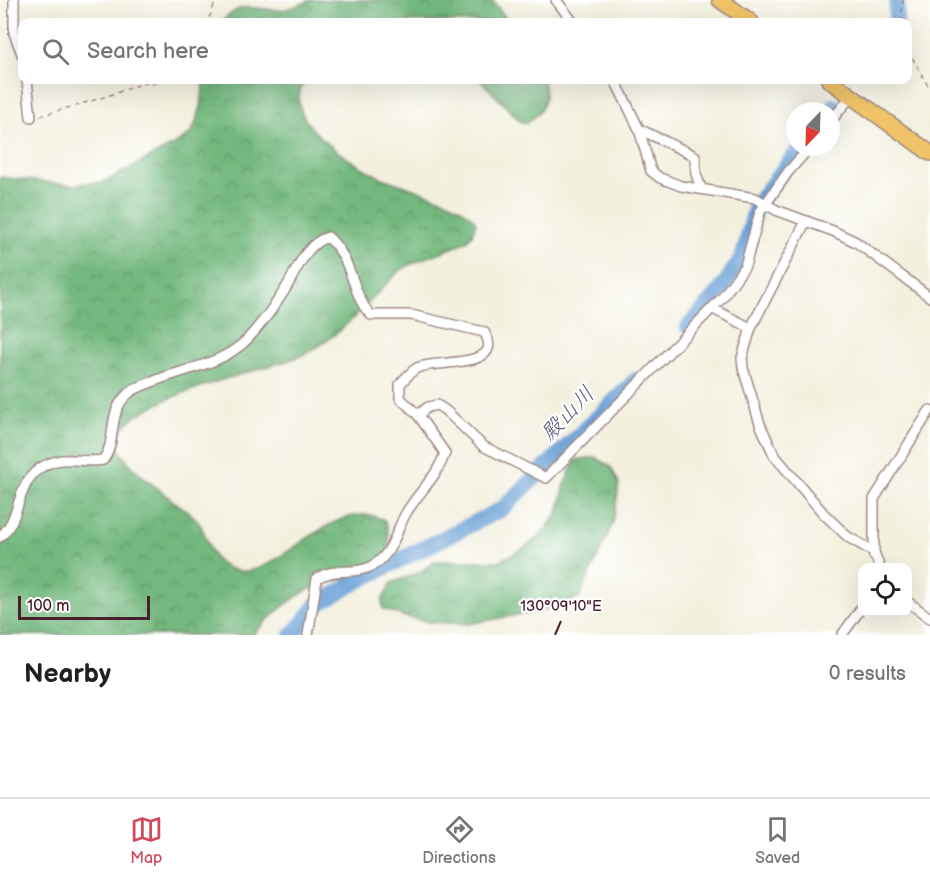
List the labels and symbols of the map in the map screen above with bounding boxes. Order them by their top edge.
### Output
north arrow [786,102,840,156]
water label: 殿山川 [535,381,601,447]
scale bar [18,593,150,620]
text: 130°09'10"E [520,597,602,616]

